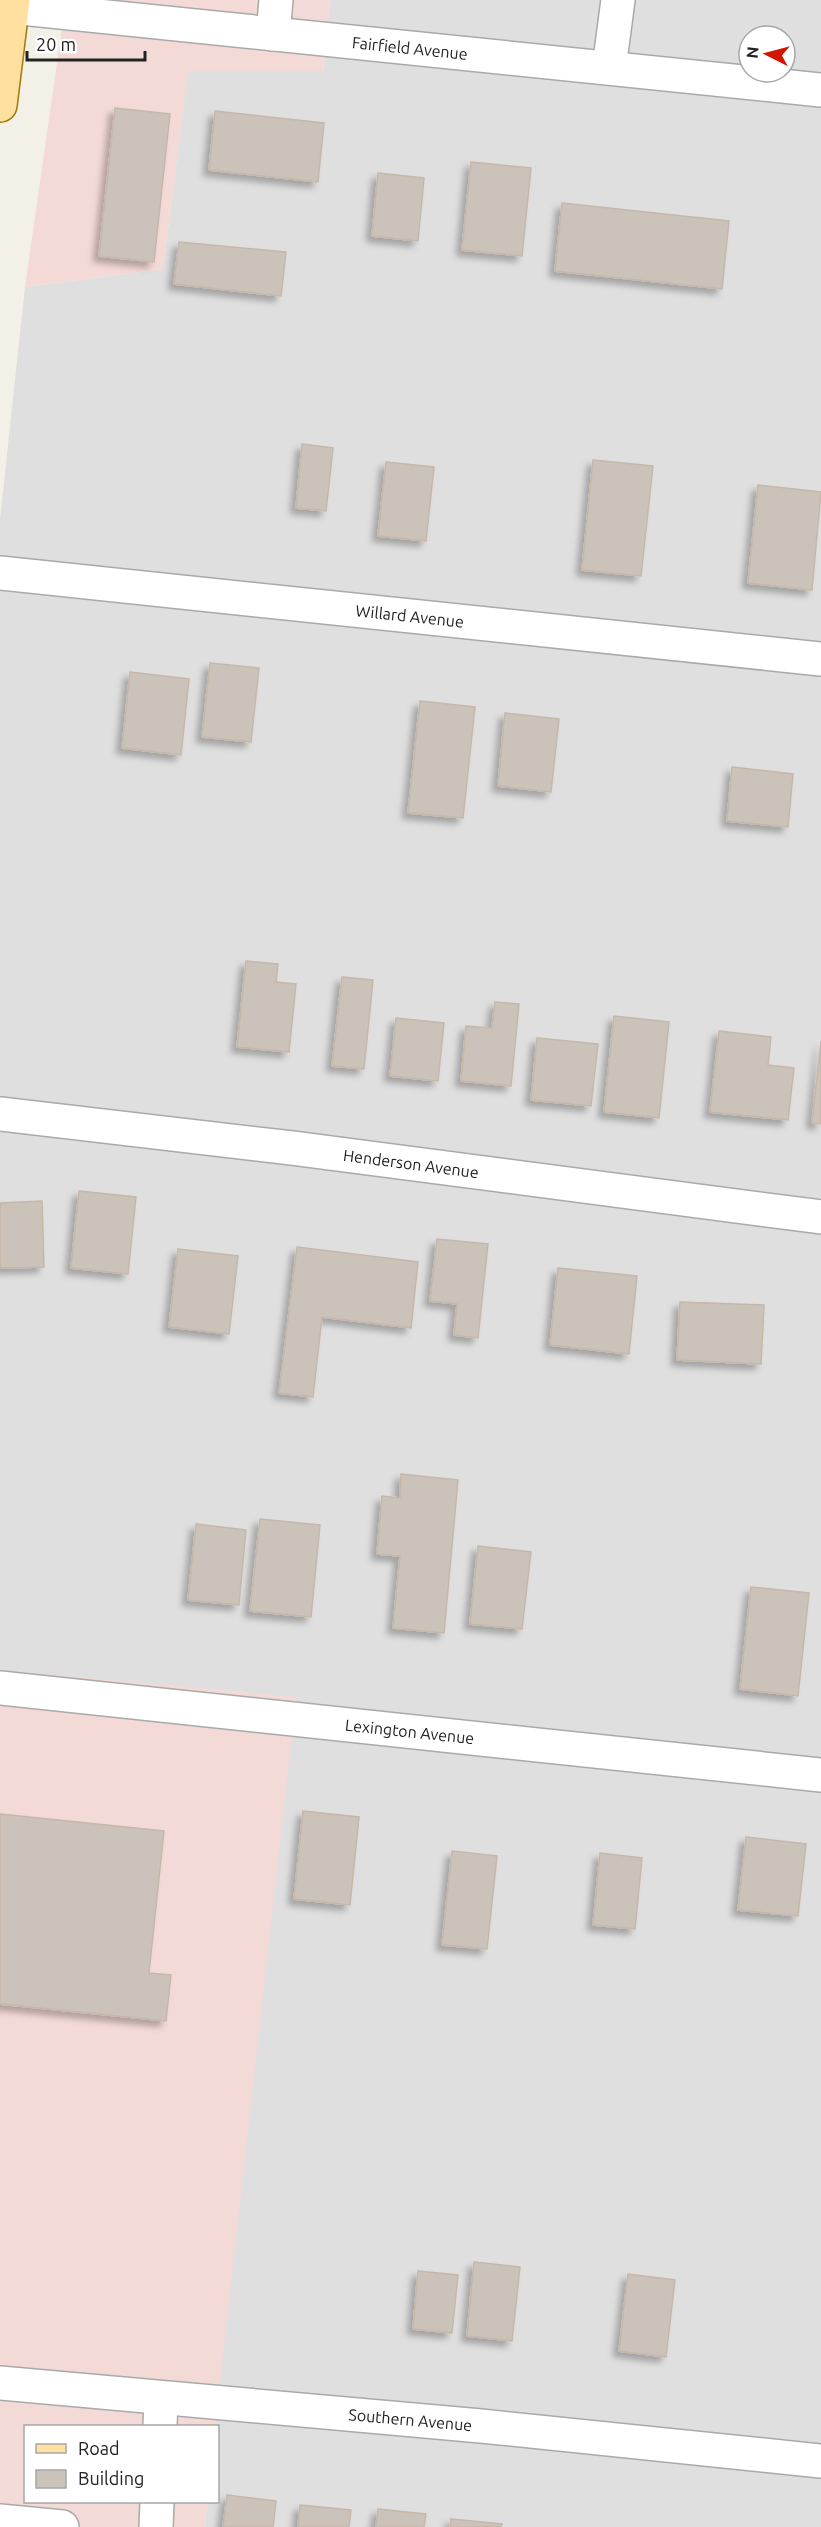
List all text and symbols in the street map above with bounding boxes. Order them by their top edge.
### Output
scale bar [27,24,146,62]
north arrow [737,24,797,84]
street label: Fairfield Avenue [351,33,468,63]
text: 20 m [36,34,76,54]
text: N [743,46,762,59]
street label: Willard Avenue [355,601,465,631]
street label: Henderson Avenue [342,1146,480,1181]
street label: Lexington Avenue [344,1716,475,1747]
street label: Southern Avenue [348,2405,473,2434]
legend [24,2425,219,2503]
text: Road [78,2438,120,2458]
text: Building [78,2468,144,2488]

